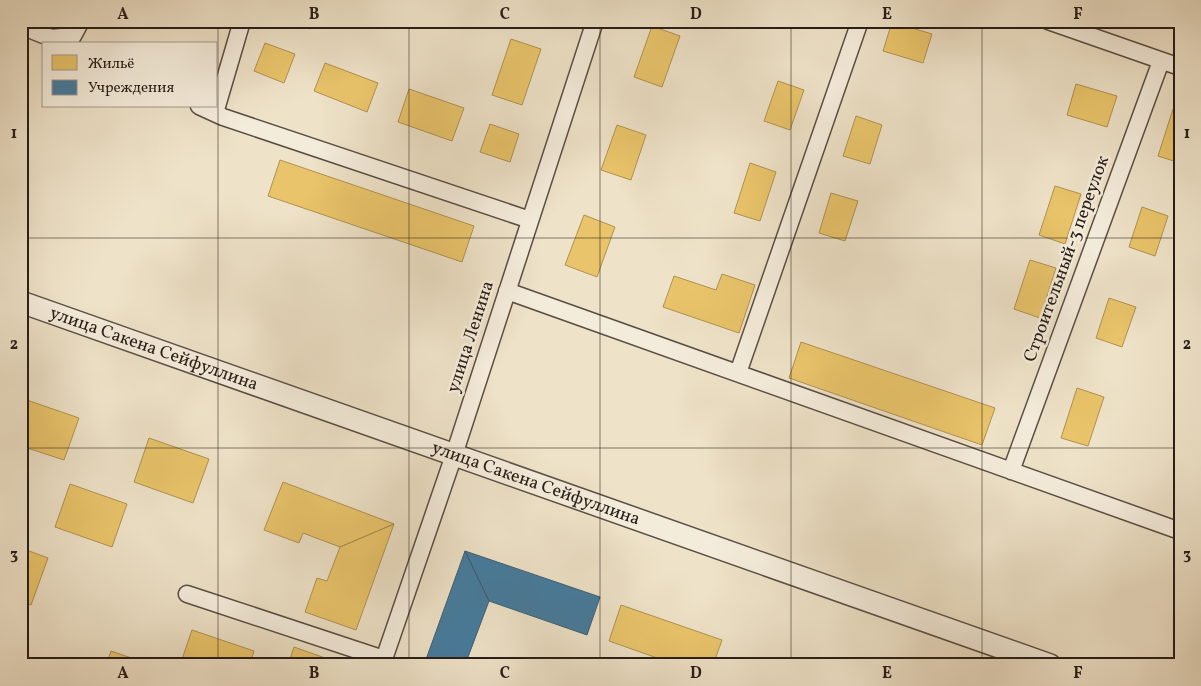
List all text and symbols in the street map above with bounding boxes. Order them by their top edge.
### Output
text: A [117,4,129,26]
text: B [309,4,320,26]
text: C [500,4,510,26]
text: D [690,4,702,26]
text: E [882,4,892,26]
text: F [1073,4,1083,26]
legend [42,42,218,108]
text: Жильё [88,54,134,75]
text: Учреждения [88,78,174,99]
text: 1 [11,123,17,145]
text: 1 [1184,123,1190,145]
street label: Строительный-3 переулок [1018,152,1116,366]
street label: улица Ленина [441,278,501,396]
street label: улица Сакена Сейфуллина [46,301,262,397]
text: 2 [10,334,18,356]
text: 2 [1183,334,1191,356]
street label: улица Сакена Сейфуллина [428,435,644,532]
text: 3 [10,544,18,566]
text: 3 [1183,544,1191,566]
text: A [117,663,129,685]
text: B [309,663,320,685]
text: C [500,663,510,685]
text: D [690,663,702,685]
text: E [882,663,892,685]
text: F [1073,663,1083,685]

